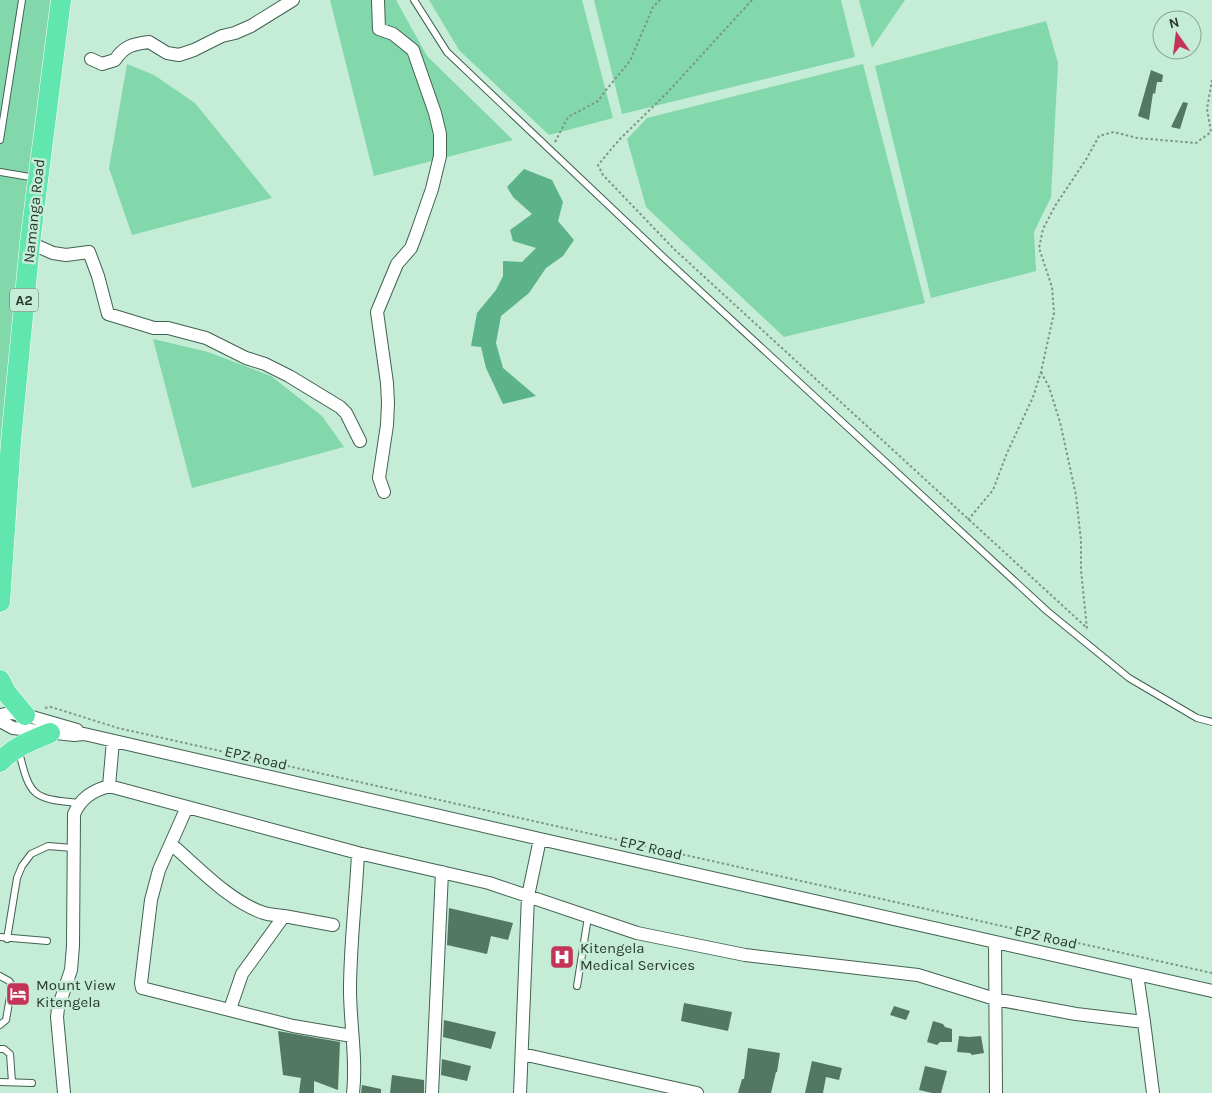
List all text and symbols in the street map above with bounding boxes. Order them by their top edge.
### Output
north arrow [1152,10,1202,60]
text: N [1167,13,1181,32]
street label: Namanga Road [20,158,48,264]
road number: A2 [10,288,38,312]
street label: EPZ Road [223,742,289,774]
street label: EPZ Road [618,832,684,864]
street label: EPZ Road [1013,921,1079,953]
place label: Kitengela Medical Services [580,939,695,974]
hospital icon: Kitengela Medical Services [549,944,575,970]
place label: Mount View Kitengela [36,976,116,1011]
hotel icon: Mount View Kitengela [5,981,31,1007]

